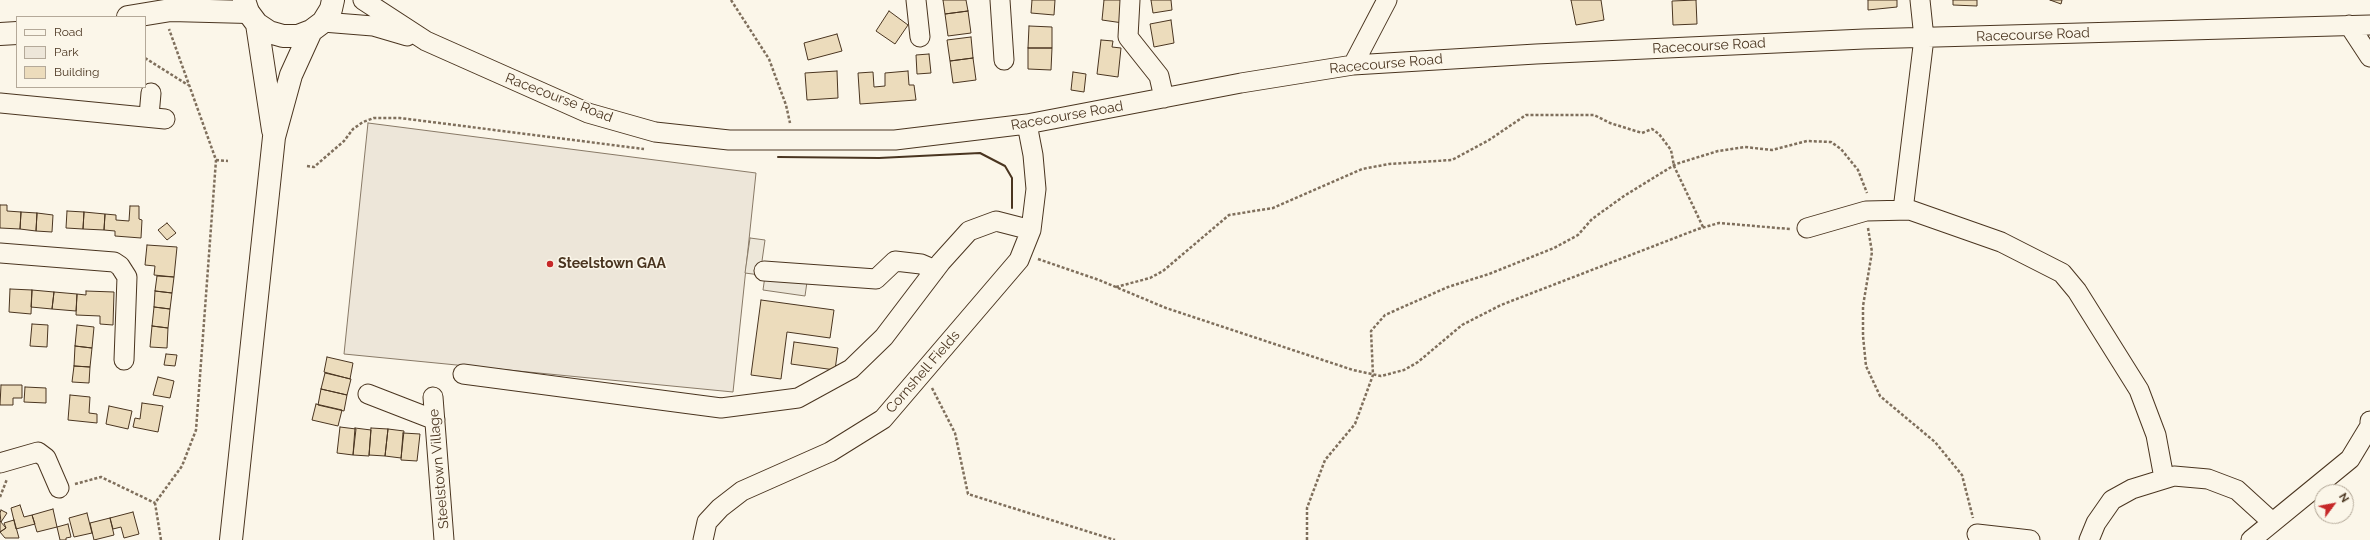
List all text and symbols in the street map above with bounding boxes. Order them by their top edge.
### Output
legend [16,16,146,88]
text: Road [54,25,83,39]
street label: Racecourse Road [1976,25,2090,45]
street label: Racecourse Road [1652,35,1766,57]
text: Park [54,45,79,59]
street label: Racecourse Road [1329,51,1443,77]
text: Building [54,65,100,79]
street label: Racecourse Road [503,70,615,126]
street label: Racecourse Road [1010,98,1124,134]
place label: Steelstown GAA [558,256,666,272]
marker: Steelstown GAA [545,259,555,269]
street label: Cornshell Fields [883,327,963,417]
street label: Steelstown Village [425,408,453,530]
north arrow [2314,484,2354,524]
text: N [2336,491,2351,505]

